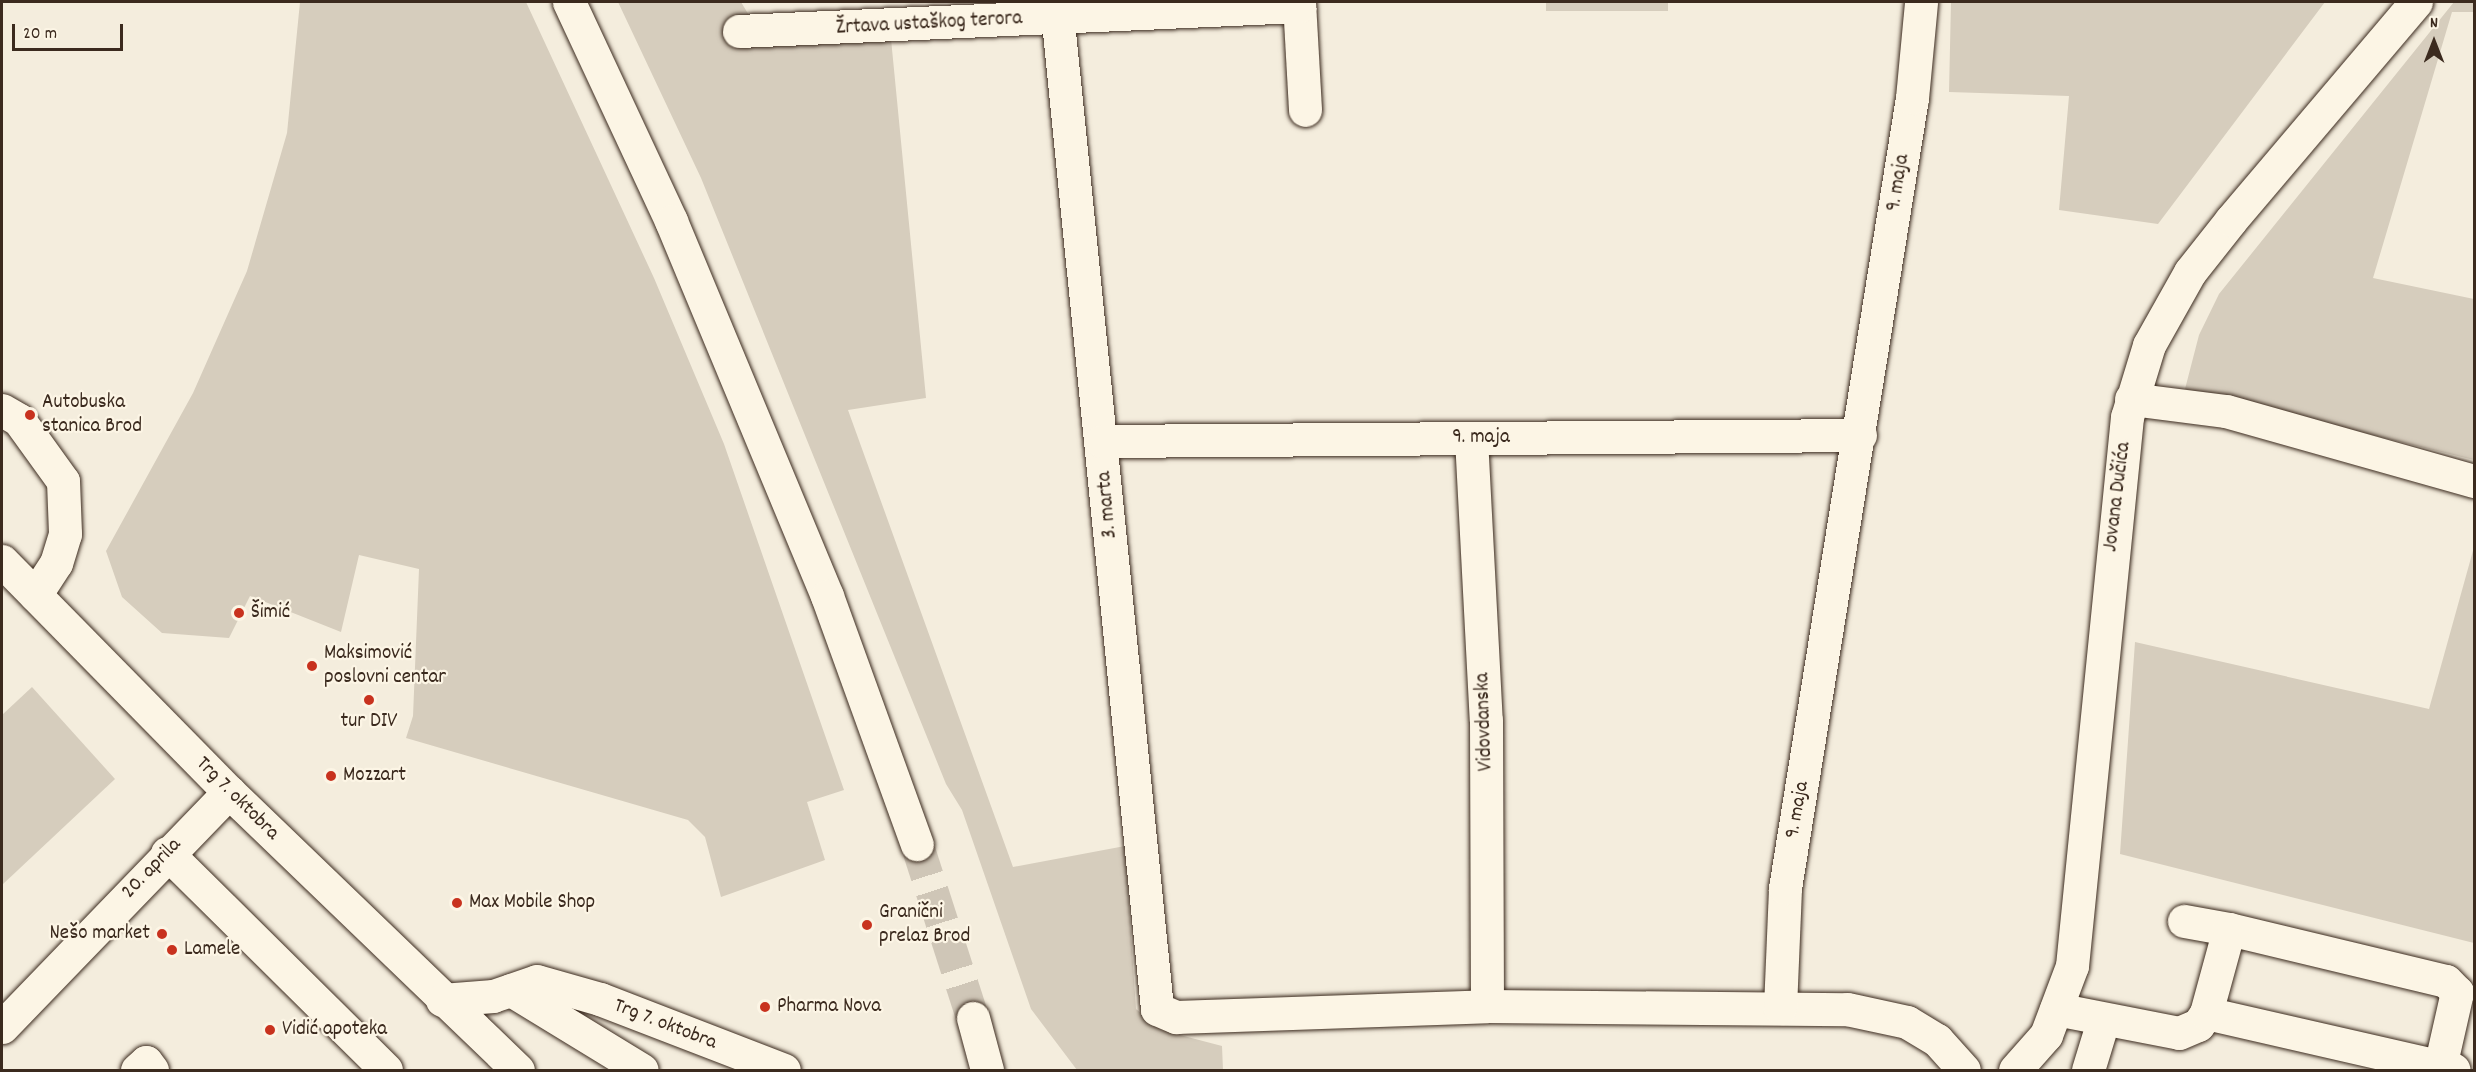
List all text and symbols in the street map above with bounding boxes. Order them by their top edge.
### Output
street label: Žrtava ustaškog terora [835,7,1023,41]
scale bar [15,12,126,50]
north arrow [2404,12,2464,72]
text: N [2430,12,2438,35]
text: 20 m [23,22,57,47]
street label: 9. maja [1882,153,1916,213]
place label: Autobuska stanica Brod [42,390,142,440]
marker: Autobuska stanica Brod [23,408,37,422]
street label: 9. maja [1452,425,1510,451]
street label: Jovana Dučića [2099,441,2137,553]
street label: 3. marta [1093,470,1123,540]
place label: Šimić [251,600,290,626]
marker: Šimić [232,606,246,620]
place label: Maksimović poslovni centar [324,641,446,691]
marker: Maksimović poslovni centar [305,659,319,673]
street label: Vidovdanska [1471,672,1499,772]
marker: tur DIV [362,693,376,707]
place label: tur DIV [341,709,397,735]
street label: Trg 7. oktobra [190,752,284,846]
place label: Mozzart [343,763,406,789]
marker: Mozzart [324,769,338,783]
street label: 9. maja [1781,779,1815,841]
street label: 20. aprila [117,833,187,905]
place label: Max Mobile Shop [469,890,595,916]
marker: Max Mobile Shop [450,896,464,910]
place label: Granični prelaz Brod [879,900,970,950]
marker: Granični prelaz Brod [860,918,874,932]
place label: Nešo market [49,921,150,947]
marker: Nešo market [155,927,169,941]
place label: Lamele [184,937,240,963]
marker: Lamele [165,943,179,957]
street label: Trg 7. oktobra [610,994,720,1056]
place label: Pharma Nova [777,994,881,1020]
marker: Pharma Nova [758,1000,772,1014]
place label: Vidić apoteka [282,1017,387,1043]
marker: Vidić apoteka [263,1023,277,1037]

